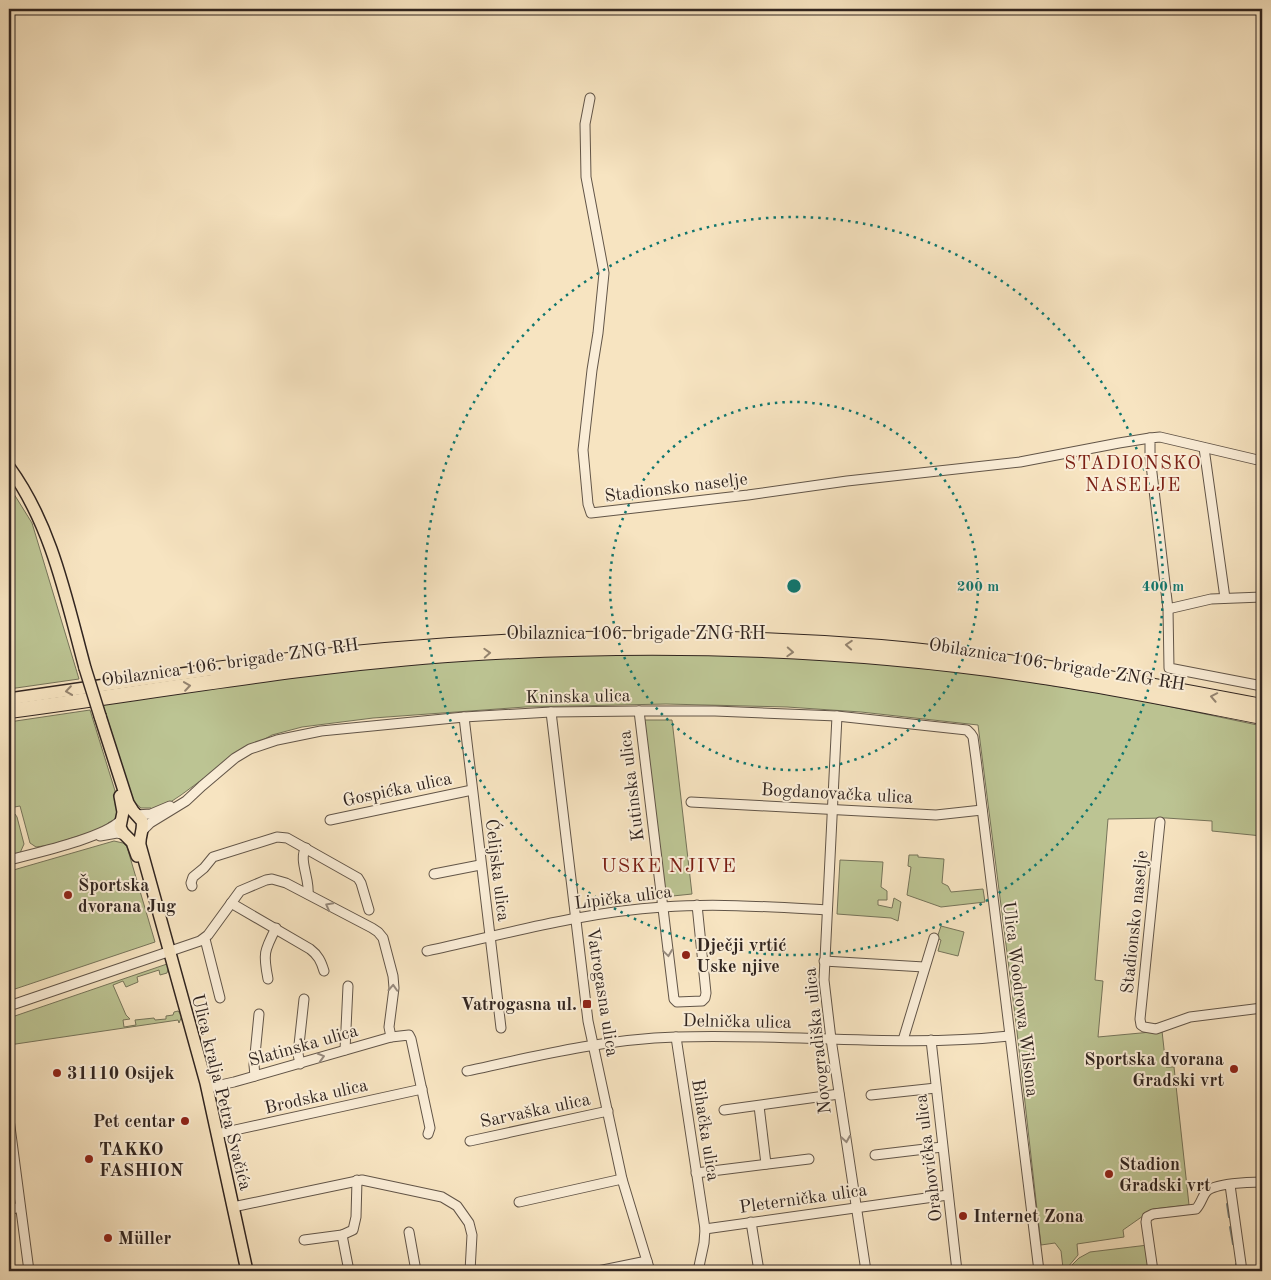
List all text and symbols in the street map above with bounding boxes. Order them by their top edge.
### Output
district label: STADIONSKO NASELJE [1064,455,1202,496]
street label: Stadionsko naselje [604,470,749,506]
centre of rings [785,577,803,595]
text: 200 m [957,580,999,595]
text: 400 m [1142,580,1184,595]
street label: Obilaznica 106. brigade ZNG RH [506,625,766,643]
street label: Obilaznica 106. brigade ZNG RH [100,636,360,690]
street label: Obilaznica 106. brigade ZNG RH [927,636,1186,694]
one-way arrow [845,640,853,651]
one-way arrow [786,647,794,658]
one-way arrow [484,648,492,658]
one-way arrow [182,682,191,692]
one-way arrow [64,685,73,695]
street label: Kninska ulica [525,687,631,707]
one-way arrow [1210,692,1219,702]
street label: Kutinska ulica [616,729,648,842]
street label: Gospićka ulica [341,770,454,810]
street label: Bogdanovačka ulica [760,781,914,807]
street label: Ćelijska ulica [482,817,517,922]
street label: Stadionsko naselje [1119,850,1151,995]
district label: USKE NJIVE [601,857,737,877]
place label: Športska dvorana Jug [78,873,176,916]
street label: Lipička ulica [573,883,673,913]
marker: Športska dvorana Jug [62,889,74,901]
street label: Ulica Woodrowa Wilsona [999,900,1041,1098]
one-way arrow [325,902,334,912]
street label: Vatrogasna ulica [583,926,621,1058]
place label: Dječji vrtić Uske njive [696,937,787,976]
one-way arrow [662,949,673,957]
marker: Dječji vrtić Uske njive [680,949,692,961]
street label: Novogradiška ulica [801,967,835,1115]
one-way arrow [388,984,399,992]
street label: Ulica kralja Petra Svačića [188,992,254,1192]
place label: Vatrogasna ul. [461,996,577,1014]
marker: Vatrogasna ul. [581,998,593,1010]
street label: Delnička ulica [682,1012,792,1032]
street label: Slatinska ulica [246,1022,360,1070]
place label: Sportska dvorana Gradski vrt [1084,1051,1224,1090]
one-way arrow [317,1053,325,1063]
marker: Sportska dvorana Gradski vrt [1228,1063,1240,1075]
place label: 31110 Osijek [67,1065,174,1083]
marker: 31110 Osijek [51,1067,63,1079]
street label: Brodska ulica [263,1076,370,1118]
street label: Bihačka ulica [688,1078,722,1183]
street label: Sarvaška ulica [478,1090,592,1131]
street label: Orahovička ulica [912,1093,946,1223]
place label: Pet centar [93,1113,175,1131]
marker: Pet centar [179,1115,191,1127]
one-way arrow [840,1135,850,1144]
place label: TAKKO FASHION [99,1141,184,1180]
marker: TAKKO FASHION [83,1153,95,1165]
place label: Stadion Gradski vrt [1119,1156,1211,1195]
marker: Stadion Gradski vrt [1103,1168,1115,1180]
street label: Pleternička ulica [738,1181,868,1217]
place label: Internet Zona [973,1208,1084,1226]
marker: Internet Zona [957,1210,969,1222]
place label: Müller [118,1230,172,1248]
marker: Müller [102,1232,114,1244]

